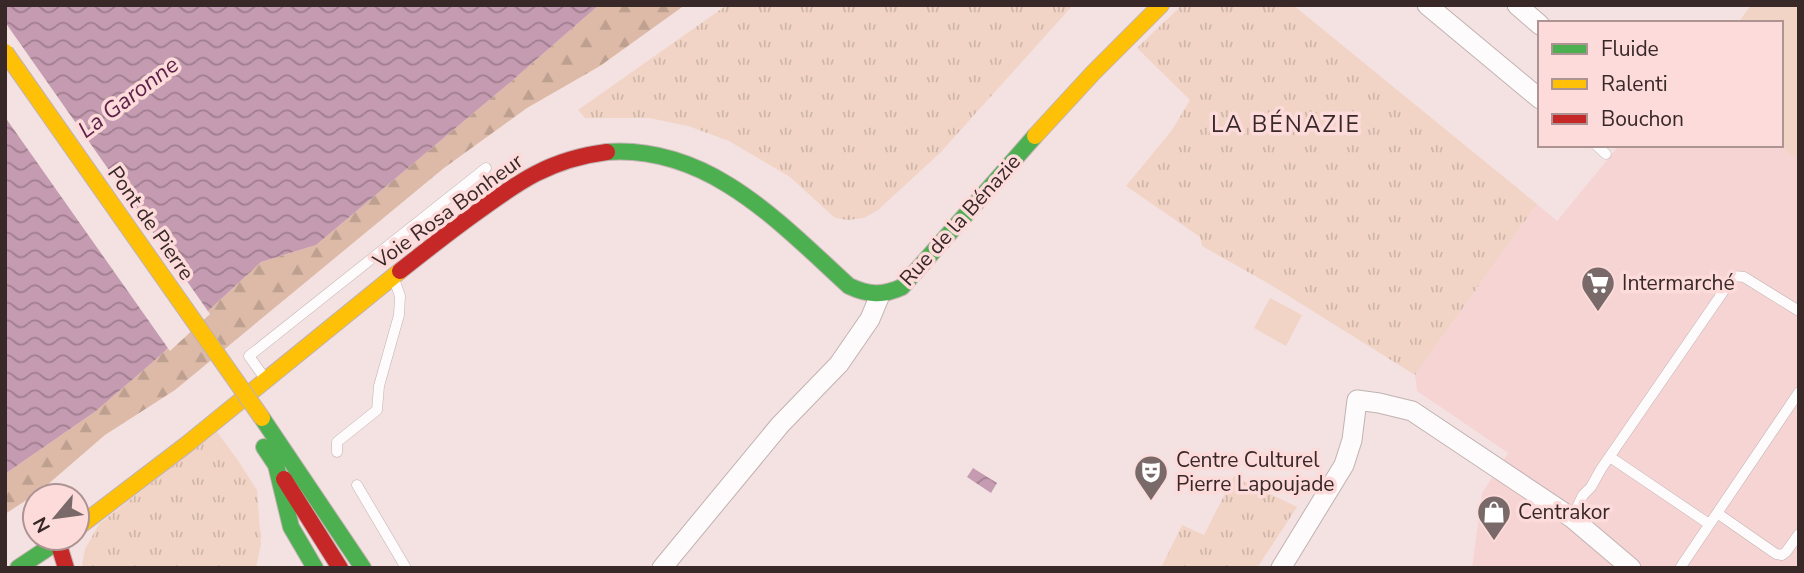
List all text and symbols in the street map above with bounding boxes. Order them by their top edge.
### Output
legend [1538,21,1783,147]
text: Fluide [1601,35,1659,63]
water label: La Garonne [72,49,185,146]
text: Ralenti [1601,70,1668,98]
text: Bouchon [1601,105,1684,133]
district label: LA BÉNAZIE [1211,109,1361,140]
street label: Voie Rosa Bonheur [367,147,529,275]
street label: Rue de la Bénazie [893,148,1027,292]
street label: Pont de Pierre [101,160,201,286]
supermarket icon: Intermarché [1579,264,1617,313]
place label: Intermarché [1622,269,1735,297]
place label: Centre Culturel Pierre Lapoujade [1176,446,1335,498]
theatre icon: Centre Culturel Pierre Lapoujade [1132,453,1170,502]
north arrow [21,482,91,552]
shop icon: Centrakor [1475,493,1513,542]
place label: Centrakor [1518,498,1610,526]
text: N [27,512,57,537]

